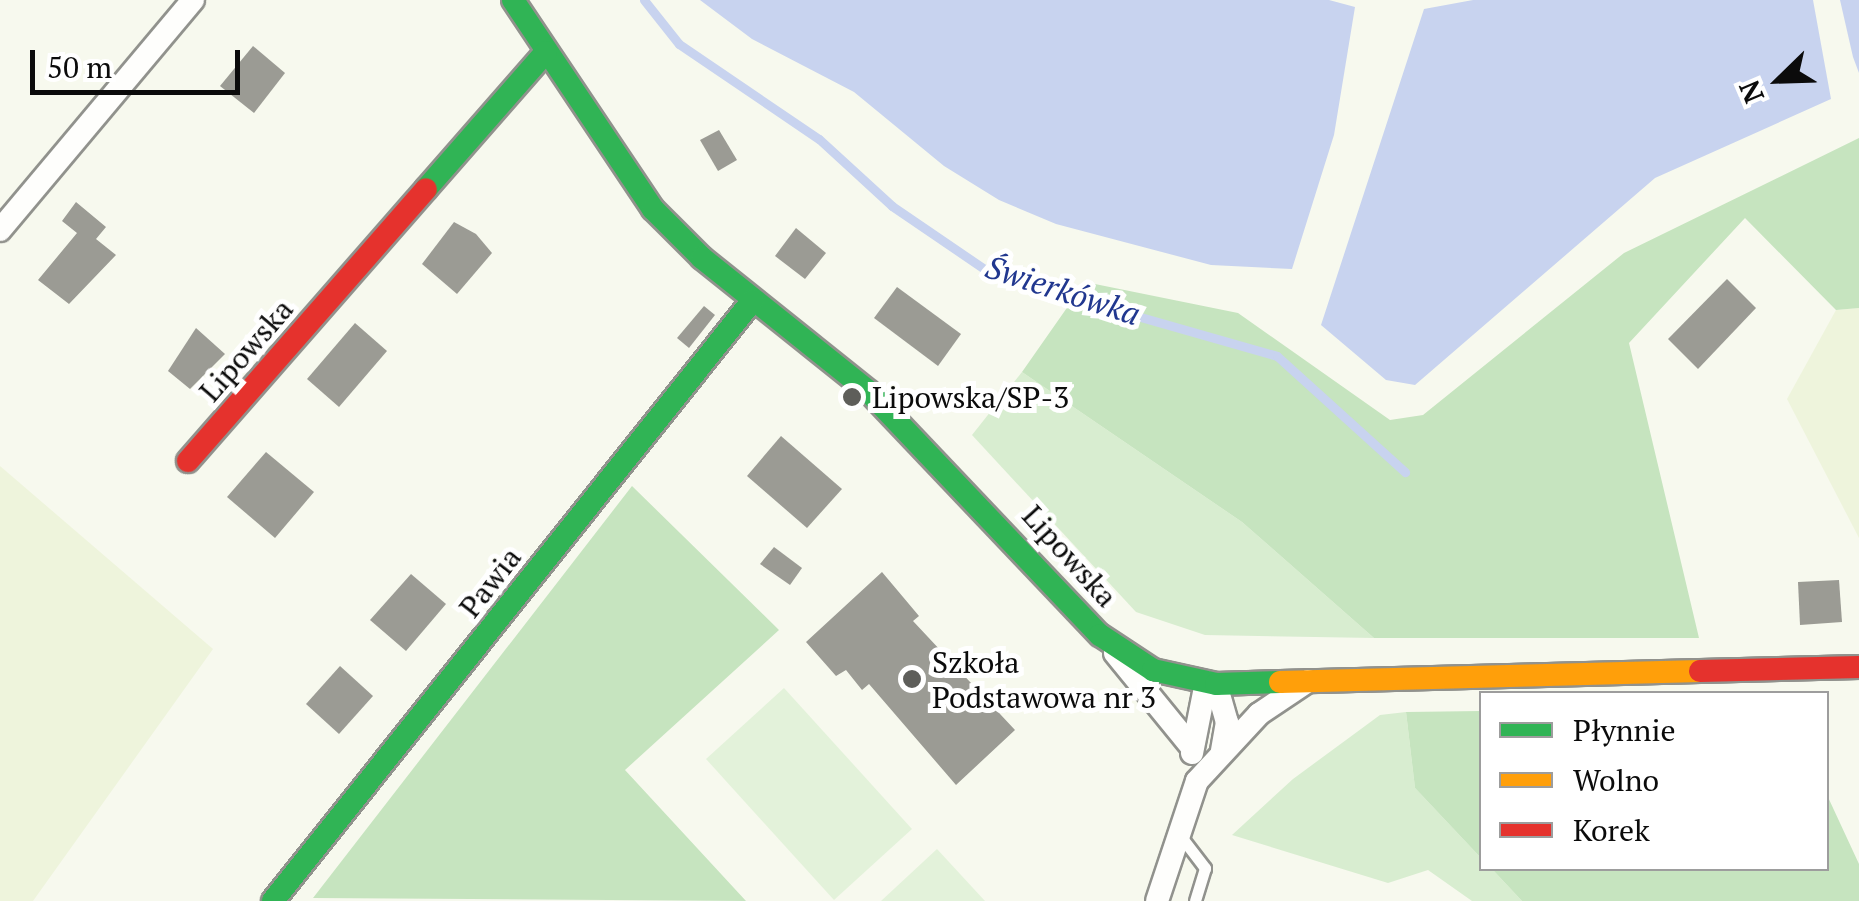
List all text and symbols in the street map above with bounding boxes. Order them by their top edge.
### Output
scale bar [35,30,245,92]
north arrow [1729,30,1829,130]
text: 50 m [47,47,112,87]
text: N [1730,75,1772,109]
water label: Świerkówka [981,247,1145,333]
street label: Lipowska [192,291,300,409]
place label: Lipowska/SP-3 [872,379,1069,415]
marker: Lipowska/SP-3 [841,386,863,408]
street label: Lipowska [1015,498,1125,614]
street label: Pawia [451,540,529,624]
place label: Szkoła Podstawowa nr 3 [932,644,1156,714]
marker: Szkoła Podstawowa nr 3 [901,668,923,690]
legend [1479,691,1829,871]
text: Płynnie [1573,710,1676,750]
text: Wolno [1573,760,1659,800]
text: Korek [1573,810,1650,850]

